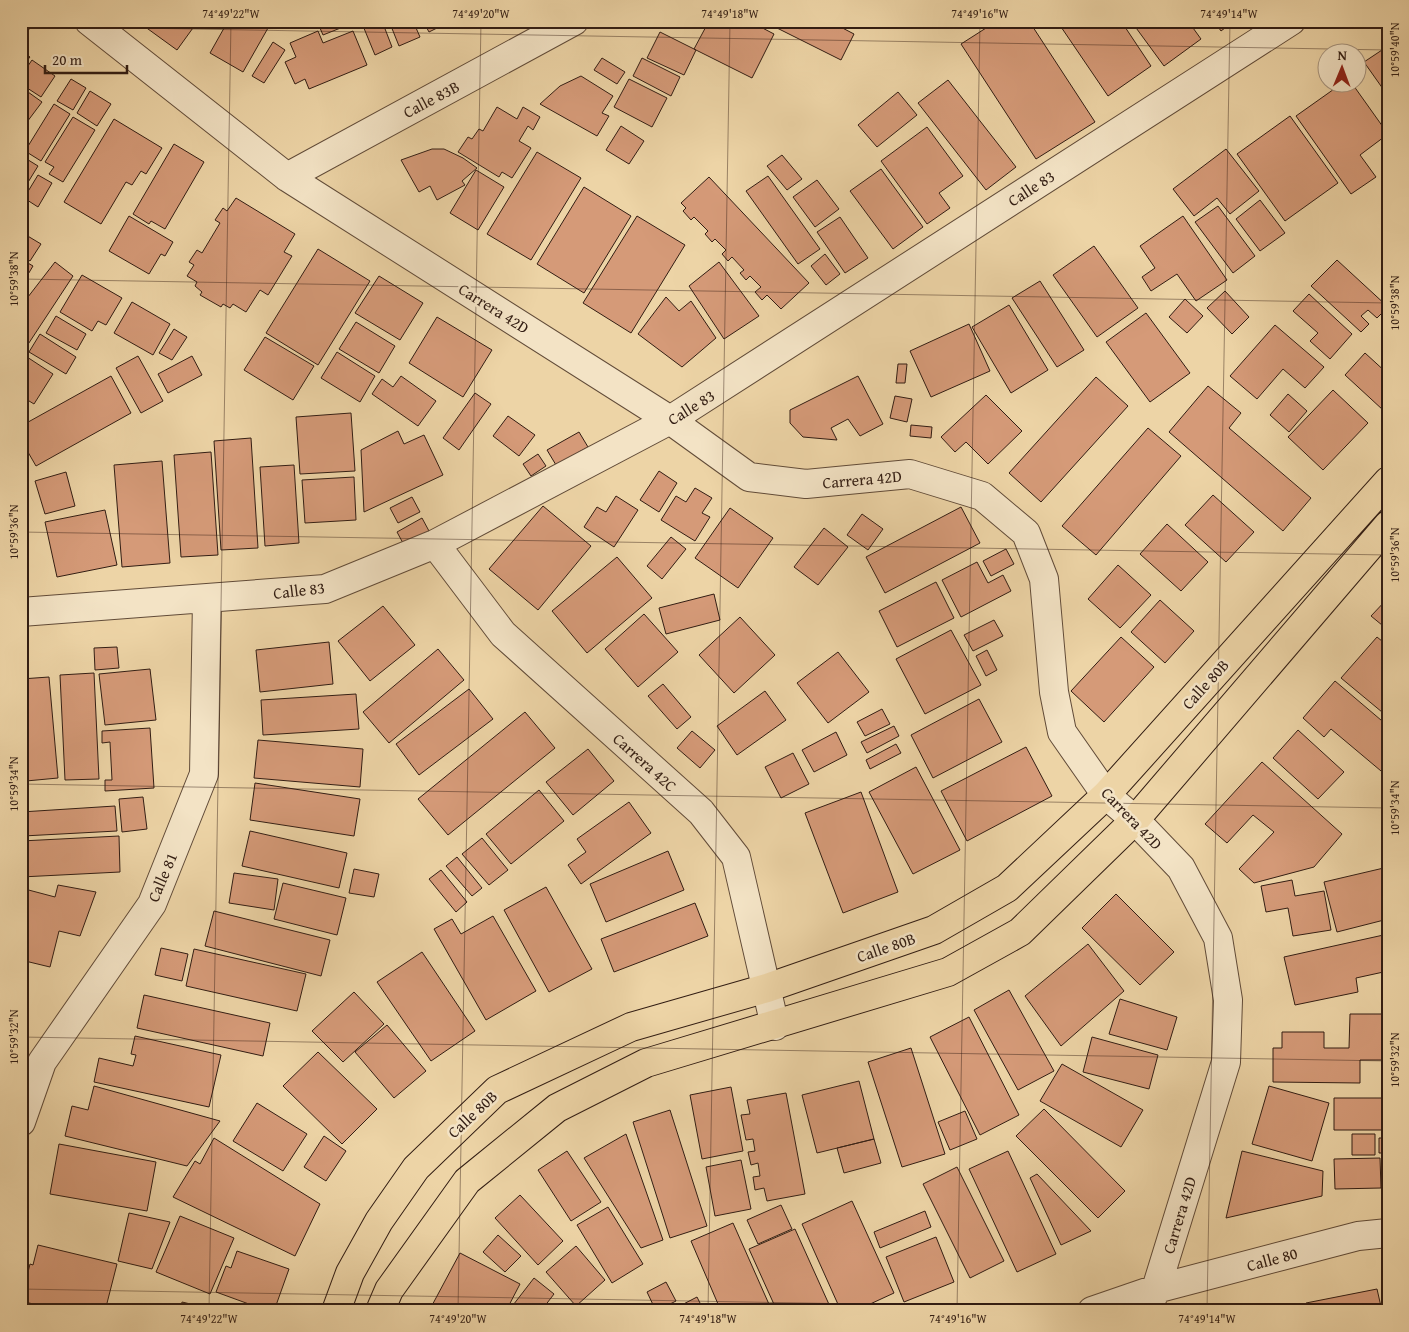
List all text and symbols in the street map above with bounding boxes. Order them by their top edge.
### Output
text: 74°49'22"W [202,5,261,22]
text: 74°49'20"W [452,5,511,22]
text: 74°49'18"W [701,5,760,22]
text: 74°49'16"W [951,5,1010,22]
text: 74°49'14"W [1200,5,1259,22]
text: 10°59'40"N [1386,22,1403,78]
scale bar [45,42,128,74]
north arrow [1316,42,1366,92]
text: N [1337,45,1348,65]
text: 20 m [52,49,83,70]
street label: Calle 83B [399,74,463,124]
street label: Calle 83 [1003,164,1059,212]
text: 10°59'38"N [5,251,22,307]
text: 10°59'38"N [1386,275,1403,331]
street label: Carrera 42D [454,277,534,339]
street label: Calle 83 [663,383,719,431]
street label: Carrera 42D [821,464,903,494]
text: 10°59'36"N [5,504,22,560]
text: 10°59'36"N [1386,527,1403,583]
street label: Calle 83 [272,575,326,605]
street label: Calle 80B [1176,653,1234,715]
street label: Carrera 42C [608,727,682,797]
text: 10°59'34"N [5,756,22,812]
text: 10°59'34"N [1386,780,1403,836]
street label: Carrera 42D [1096,781,1168,855]
street label: Calle 81 [141,849,183,905]
street label: Calle 80B [853,926,919,968]
text: 10°59'32"N [5,1009,22,1065]
text: 10°59'32"N [1386,1032,1403,1088]
street label: Calle 80B [442,1085,502,1143]
street label: Carrera 42D [1156,1173,1202,1256]
street label: Calle 80 [1244,1241,1300,1277]
text: 74°49'22"W [180,1310,239,1327]
text: 74°49'20"W [429,1310,488,1327]
text: 74°49'18"W [679,1310,738,1327]
text: 74°49'16"W [929,1310,988,1327]
text: 74°49'14"W [1178,1310,1237,1327]

